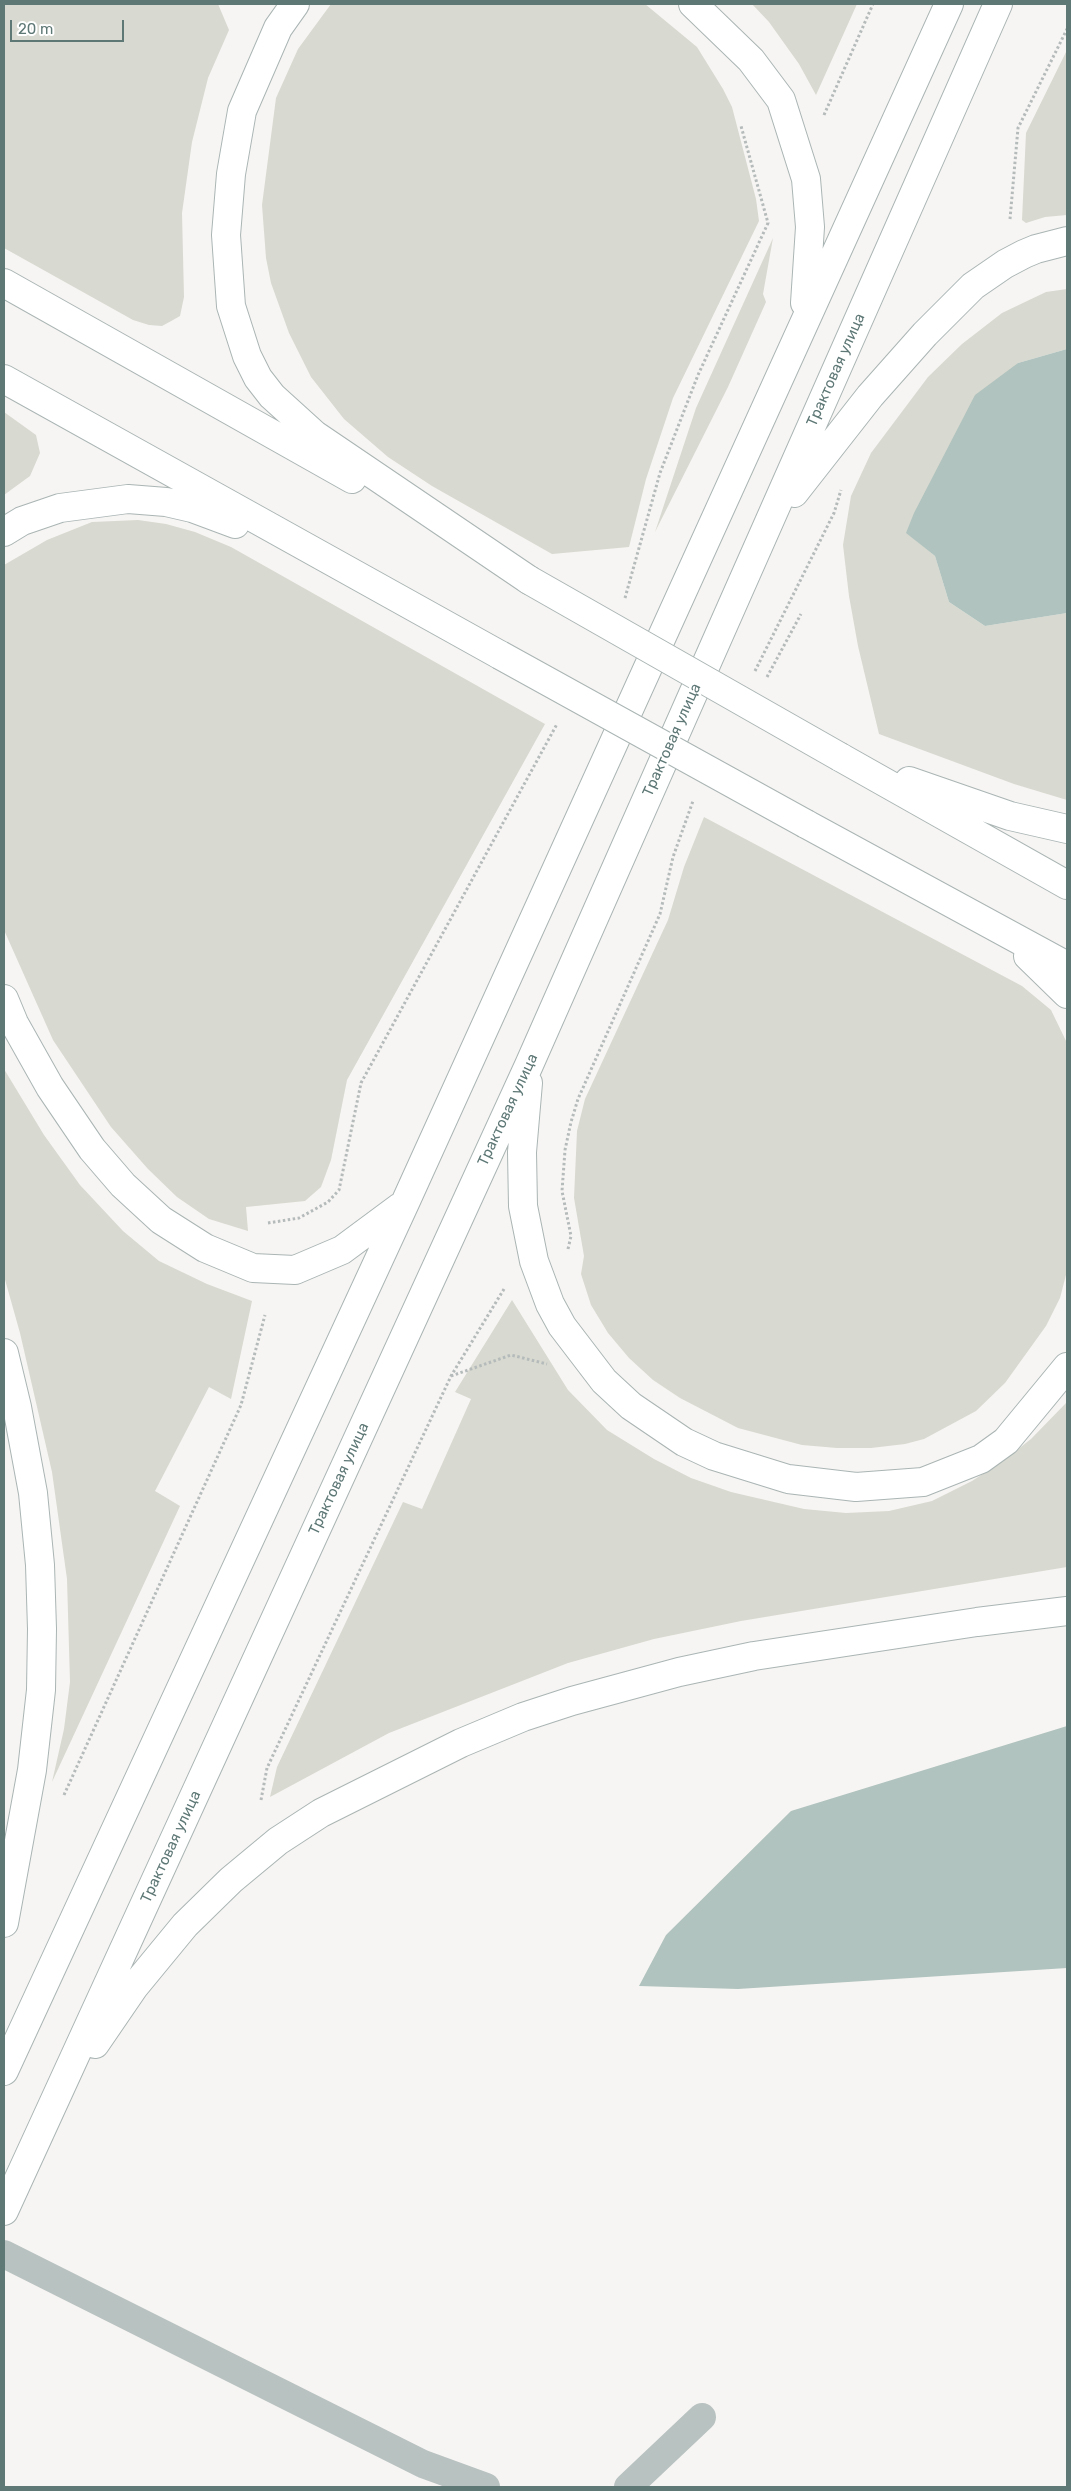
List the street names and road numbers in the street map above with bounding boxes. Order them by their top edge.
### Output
street label: Трактовая улица [803,311,869,429]
street label: Трактовая улица [639,681,705,799]
street label: Трактовая улица [474,1051,542,1169]
street label: Трактовая улица [305,1420,373,1538]
street label: Трактовая улица [137,1788,205,1906]

